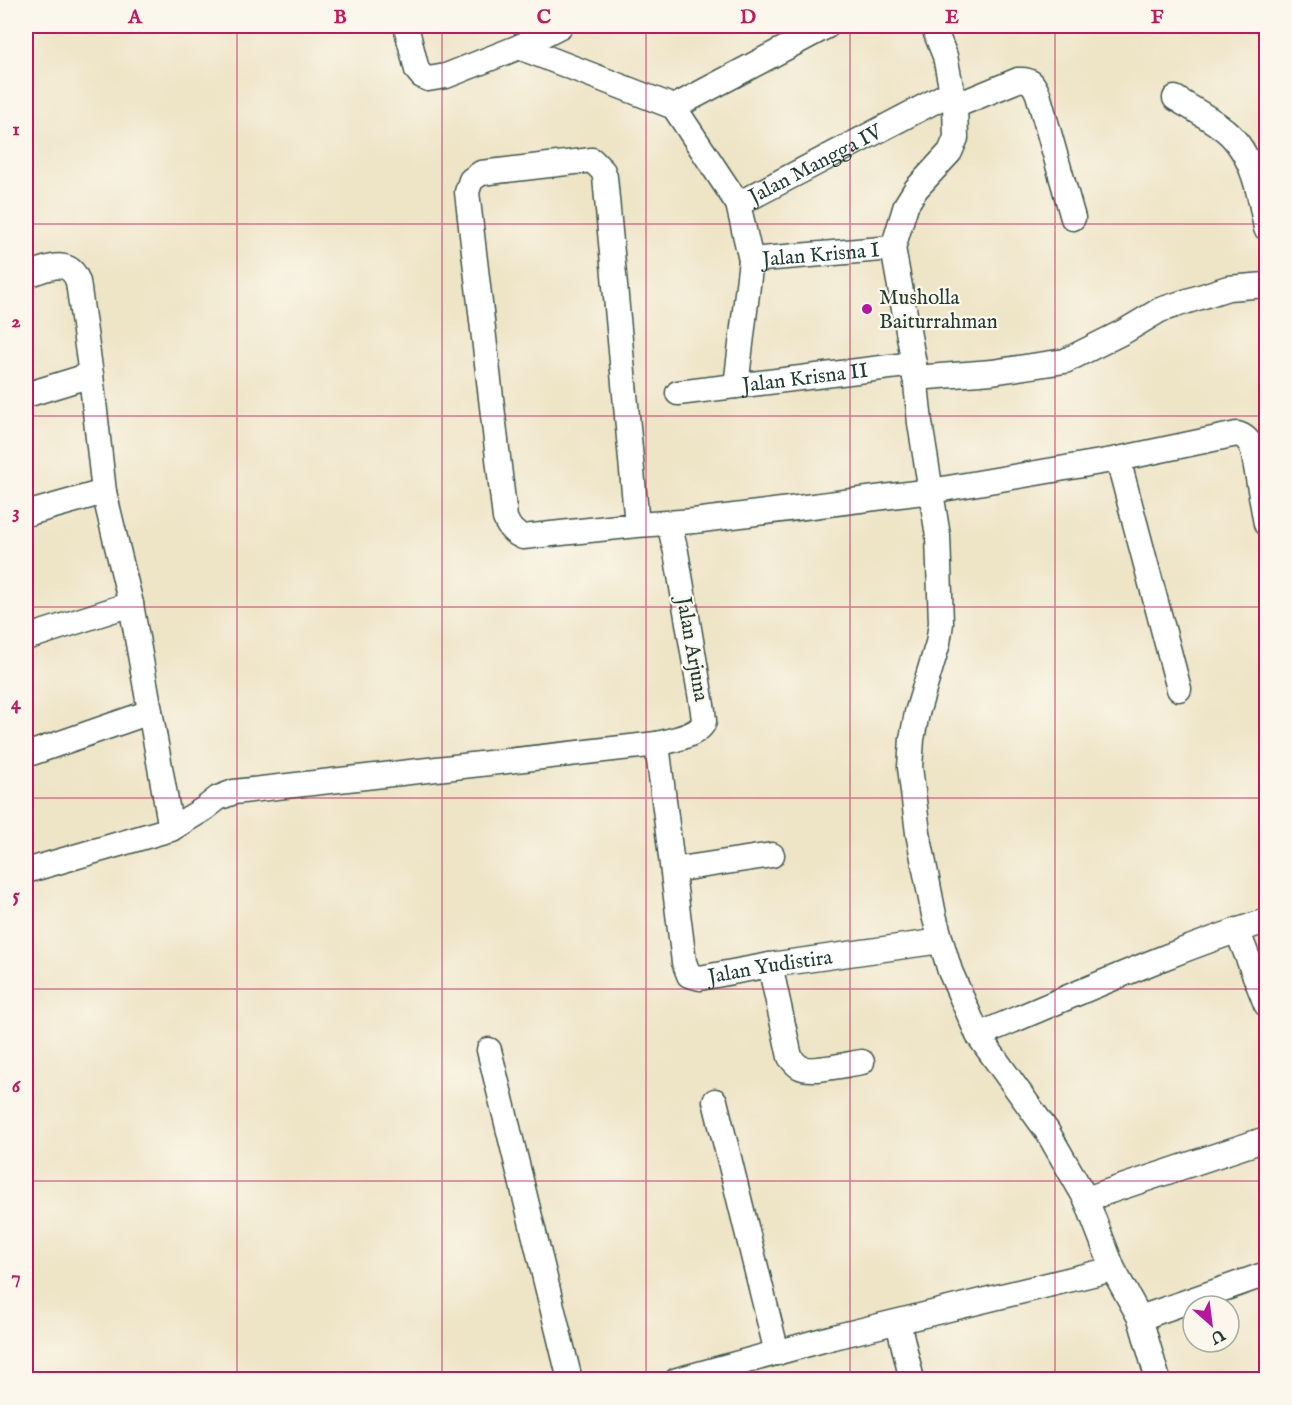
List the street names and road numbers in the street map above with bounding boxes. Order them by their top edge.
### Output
street label: Jalan Mangga IV [743,118,888,212]
street label: Jalan Krisna I [759,237,881,274]
street label: Jalan Krisna II [739,358,870,400]
street label: Jalan Arjuna [669,593,714,705]
street label: Jalan Yudistira [704,944,835,992]

